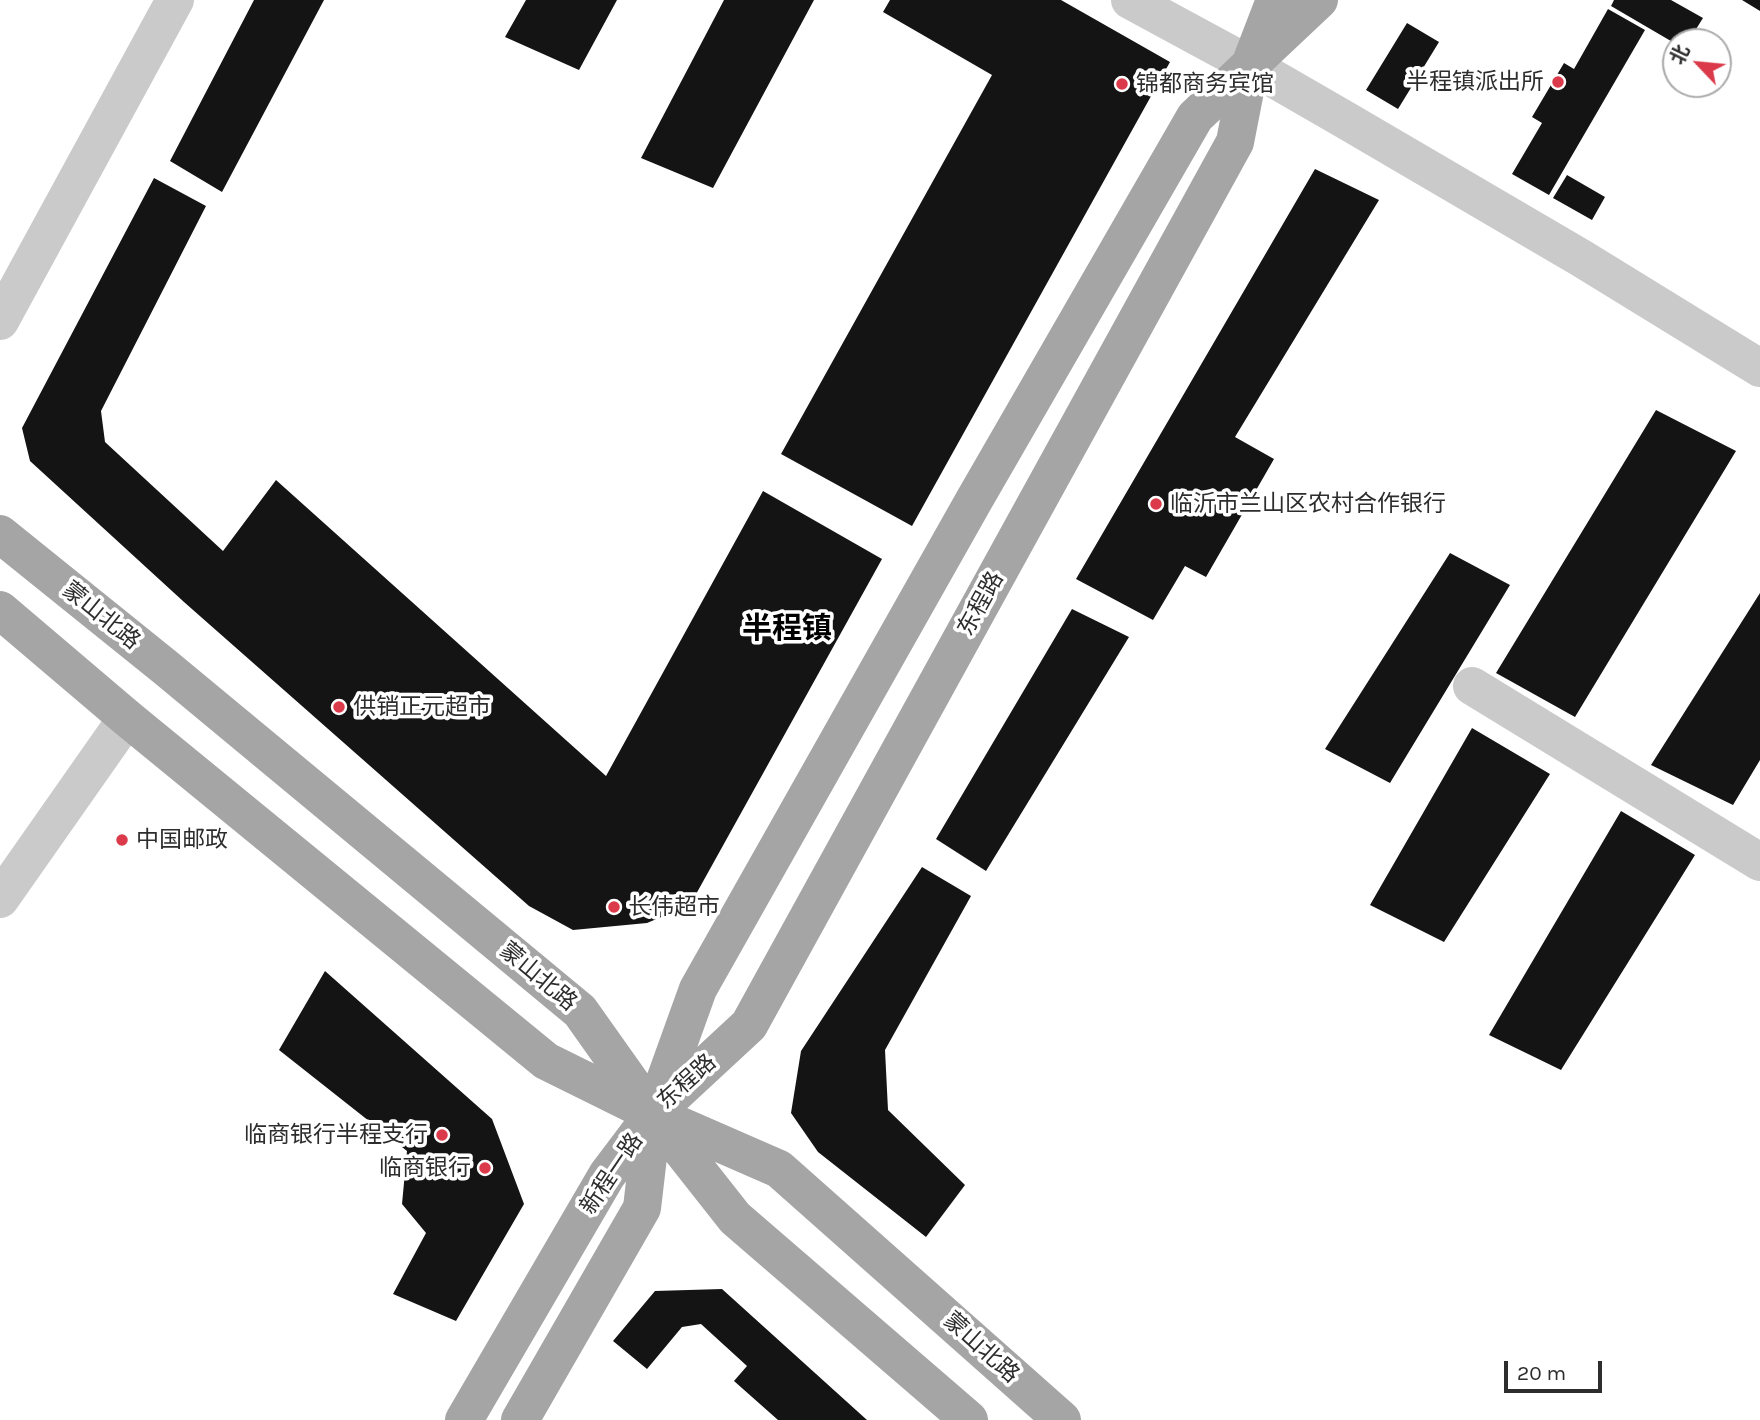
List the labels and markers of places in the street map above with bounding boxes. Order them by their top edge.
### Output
place label: 半程镇派出所 [1406,68,1544,96]
place label: 锦都商务宾馆 [1136,70,1274,98]
marker: 半程镇派出所 [1550,74,1566,90]
marker: 锦都商务宾馆 [1114,76,1130,92]
place label: 临沂市兰山区农村合作银行 [1170,490,1446,518]
marker: 临沂市兰山区农村合作银行 [1148,496,1164,512]
place label: 供销正元超市 [353,693,491,721]
marker: 供销正元超市 [331,699,347,715]
place label: 中国邮政 [136,826,228,854]
marker: 中国邮政 [114,832,130,848]
place label: 长伟超市 [628,893,720,921]
marker: 长伟超市 [606,899,622,915]
place label: 临商银行半程支行 [244,1121,428,1149]
marker: 临商银行半程支行 [434,1127,450,1143]
place label: 临商银行 [379,1154,471,1182]
marker: 临商银行 [477,1160,493,1176]

